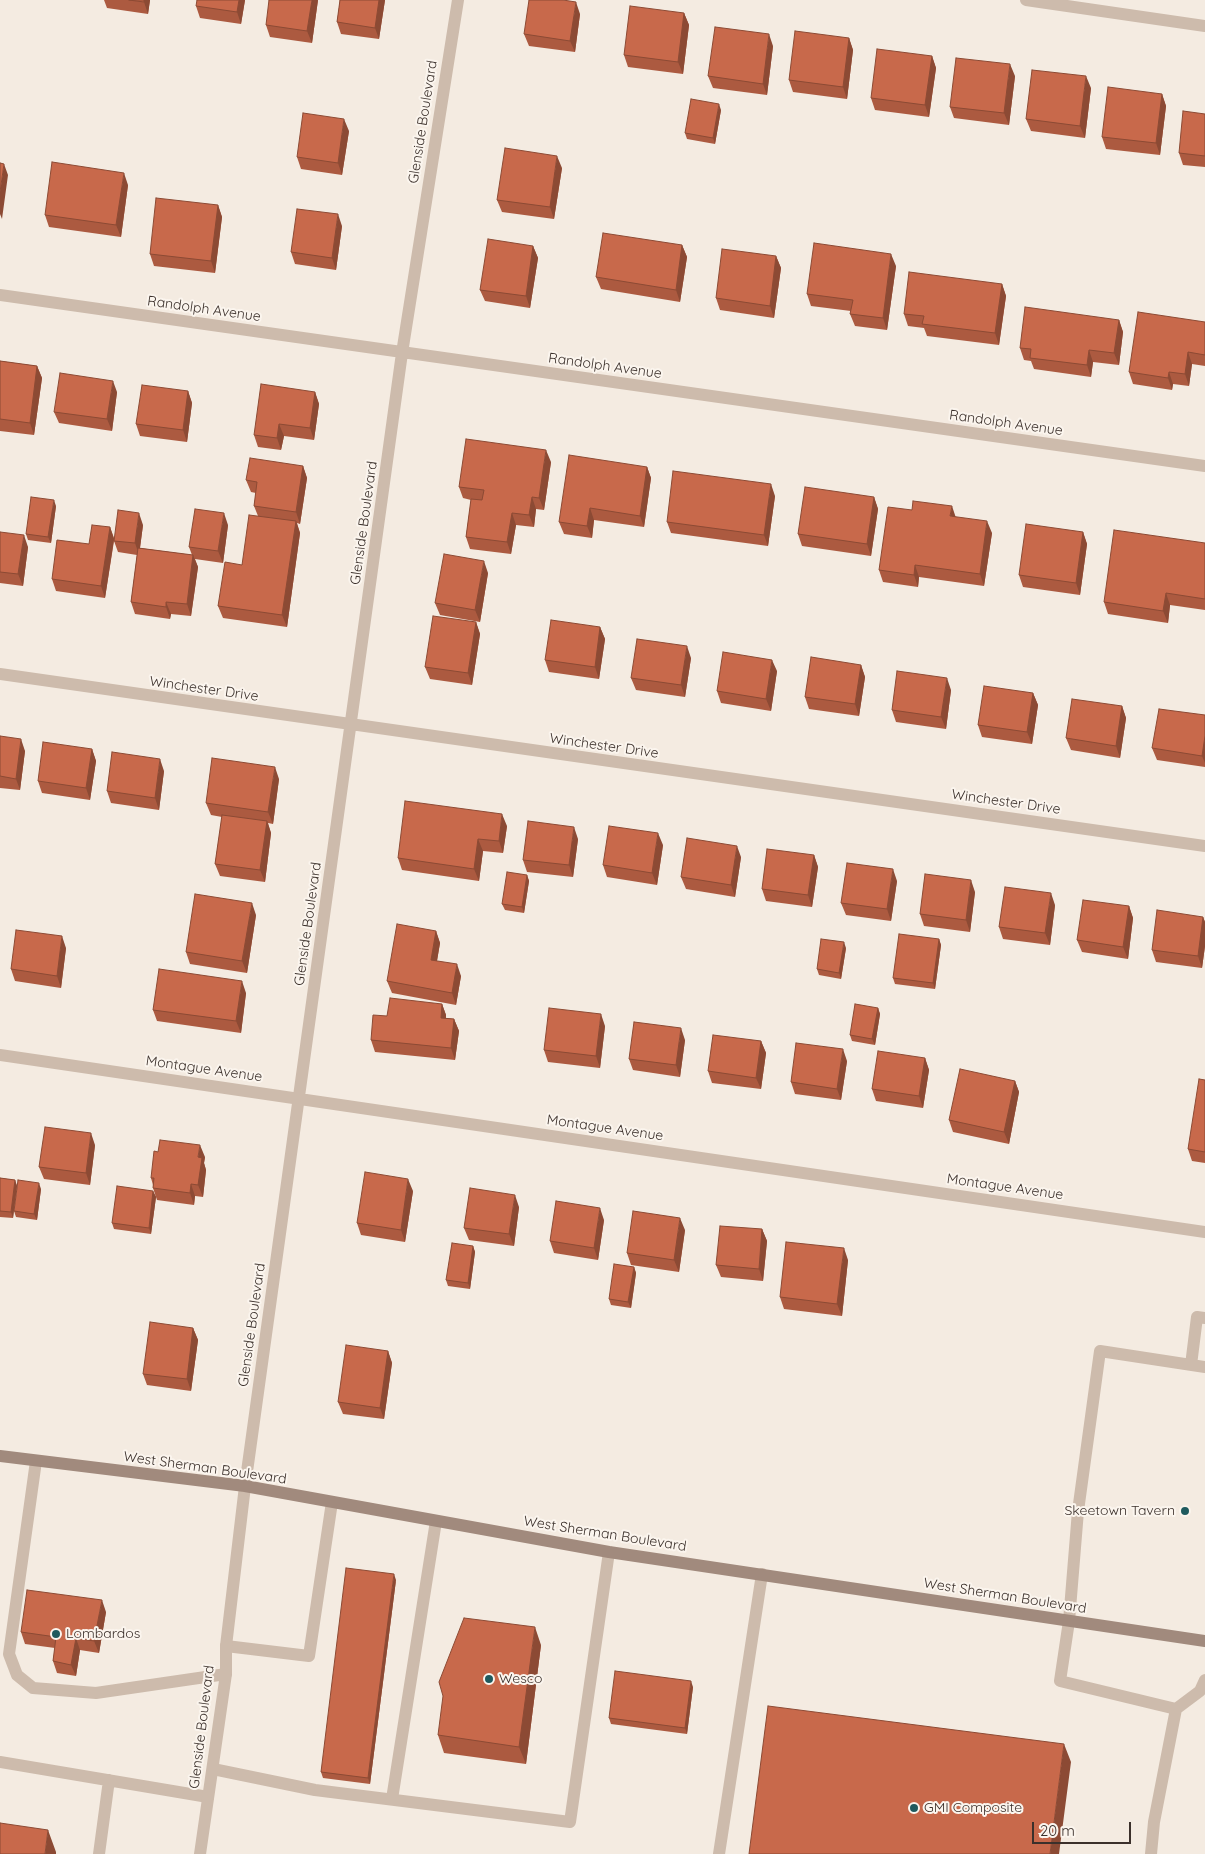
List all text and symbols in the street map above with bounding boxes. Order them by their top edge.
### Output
street label: Glenside Boulevard [405,59,441,185]
street label: Randolph Avenue [146,293,262,325]
street label: Randolph Avenue [547,350,663,382]
street label: Randolph Avenue [948,407,1064,439]
street label: Glenside Boulevard [347,460,381,586]
street label: Winchester Drive [148,673,260,705]
street label: Winchester Drive [548,730,660,762]
street label: Winchester Drive [950,786,1062,818]
street label: Glenside Boulevard [291,861,325,987]
street label: Montague Avenue [145,1053,263,1085]
street label: Montague Avenue [546,1112,664,1144]
street label: Montague Avenue [946,1171,1064,1203]
street label: Glenside Boulevard [235,1262,269,1388]
street label: West Sherman Boulevard [122,1448,288,1488]
place label: Skeetown Tavern [1064,1503,1175,1519]
marker: Skeetown Tavern [1179,1505,1191,1517]
street label: West Sherman Boulevard [522,1513,688,1555]
street label: West Sherman Boulevard [922,1575,1088,1617]
place label: Lombardos [66,1626,140,1642]
marker: Lombardos [50,1628,62,1640]
street label: Glenside Boulevard [186,1664,218,1790]
place label: Wesco [499,1671,542,1687]
marker: Wesco [483,1673,495,1685]
place label: GMI Composite [924,1800,1022,1816]
marker: GMI Composite [908,1802,920,1814]
scale bar [1035,1812,1134,1844]
text: 20 m [1040,1821,1075,1840]

